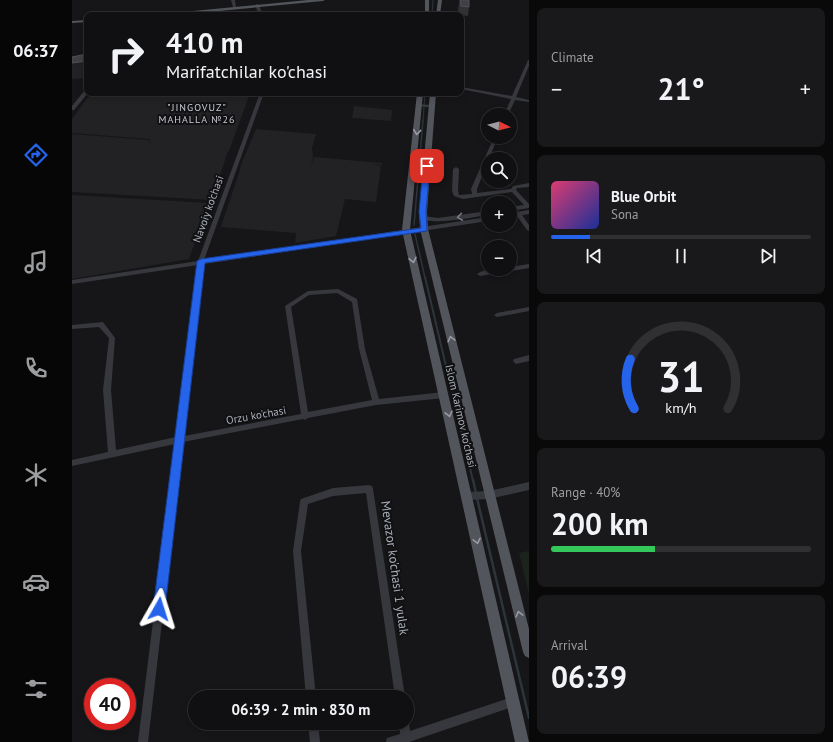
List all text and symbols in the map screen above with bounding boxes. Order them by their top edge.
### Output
text: 410 m [166,24,243,61]
icon: right [100,28,152,80]
text: 06:37 [13,39,59,62]
text: Climate [551,49,594,66]
text: Marifatchilar ko'chasi [166,60,327,83]
text: 21° [657,69,705,108]
text: − [551,75,562,103]
text: + [800,75,811,103]
district label: "JINGOVUZ" MAHALLA №26 [159,101,235,126]
north arrow [481,108,517,144]
map controls [481,108,517,276]
one-way arrow [412,129,421,135]
icon: directions [22,141,50,169]
pin [410,149,444,183]
button: search [481,152,517,188]
icon: arrive [416,155,438,177]
street label: Navoiy ko'chasi [189,174,227,244]
text: Blue Orbit [611,187,676,206]
button: + [481,196,517,232]
text: Sona [611,206,638,223]
one-way arrow [457,212,464,221]
button: − [481,240,517,276]
icon: previous [583,245,605,267]
icon: pause [670,245,692,267]
icon: next [757,245,779,267]
icon: music [22,248,50,276]
one-way arrow [409,257,417,264]
one-way arrow [447,335,455,342]
text: 31 [657,350,705,403]
icon: phone [22,354,50,382]
street label: Islom Karimov ko'chasi [442,363,480,469]
text: km/h [665,398,697,417]
street label: Orzu ko'chasi [225,403,287,427]
one-way arrow [444,411,452,418]
icon: climate [22,461,50,489]
text: Range · 40% [551,484,620,501]
street label: Mevazor ko'chasi 1 yulak [377,500,413,637]
text: 200 km [551,504,649,543]
one-way arrow [472,538,480,544]
icon: car [22,568,50,596]
position arrow [138,588,180,630]
one-way arrow [516,611,524,617]
text: Arrival [551,637,587,654]
text: 06:39 [551,657,627,696]
icon: filters [22,675,50,703]
speed limit sign: 40 [84,678,136,730]
text: 06:39 · 2 min · 830 m [232,700,370,719]

